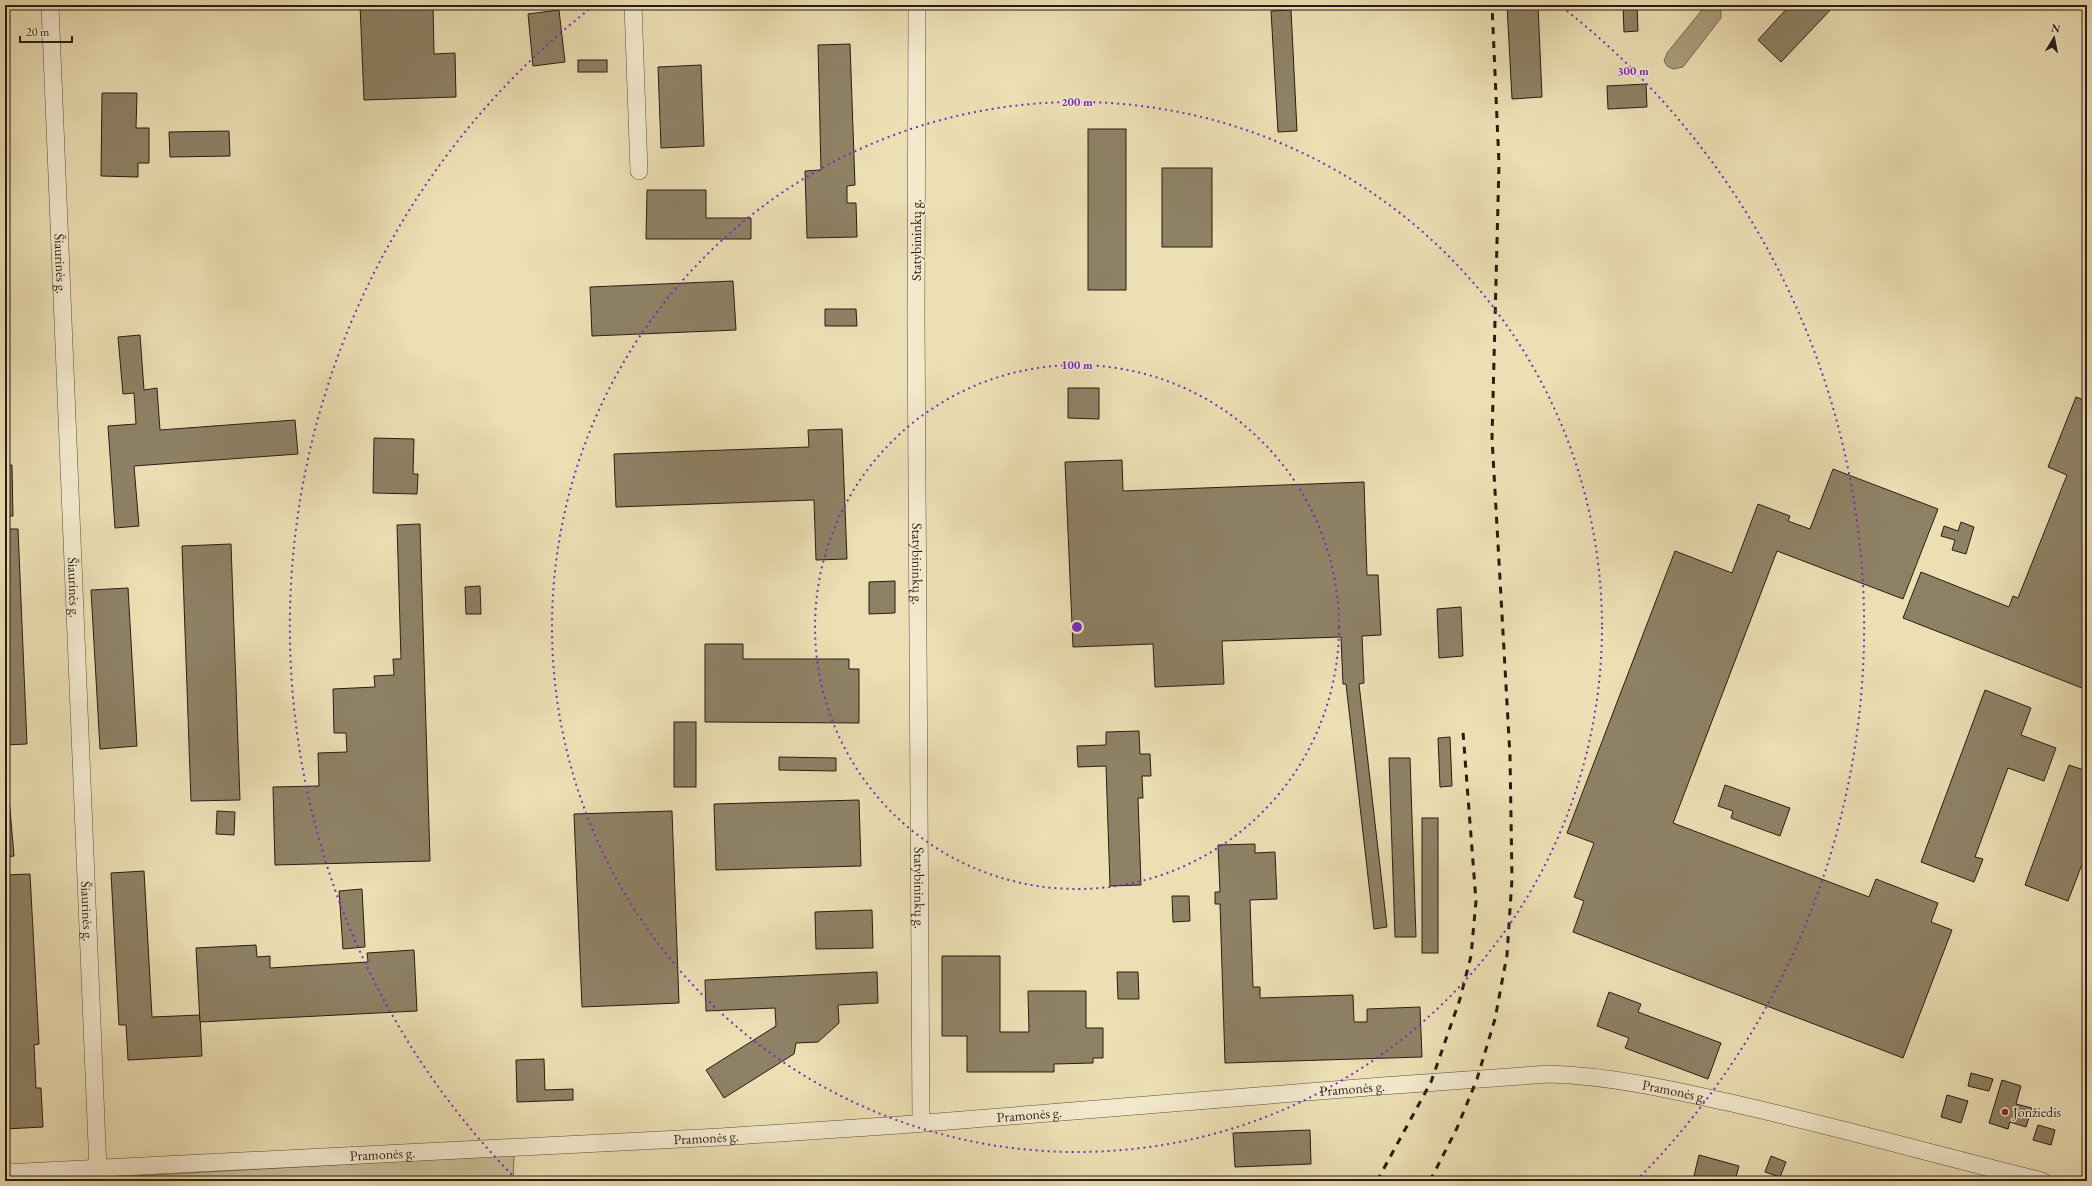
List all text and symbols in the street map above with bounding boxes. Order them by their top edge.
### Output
scale bar [20,18,72,44]
north arrow [2034,18,2074,58]
text: N [2050,20,2061,36]
text: 20 m [26,24,50,40]
text: 300 m [1617,63,1649,79]
text: 200 m [1061,94,1093,110]
street label: Statybininkų g. [907,199,925,281]
street label: Šiaurinės g. [50,233,71,294]
text: 100 m [1061,357,1093,373]
street label: Statybininkų g. [908,523,927,605]
street label: Šiaurinės g. [64,557,84,618]
centre of rings [1070,620,1084,634]
street label: Statybininkų g. [910,847,929,929]
street label: Šiaurinės g. [77,881,98,942]
street label: Pramonės g. [1641,1076,1708,1106]
street label: Pramonės g. [1319,1077,1385,1100]
street label: Pramonės g. [996,1103,1063,1126]
place label: Jonžiedis [2012,1103,2062,1121]
marker: Jonžiedis [2000,1107,2010,1117]
street label: Pramonės g. [673,1127,739,1148]
street label: Pramonės g. [349,1143,416,1165]

